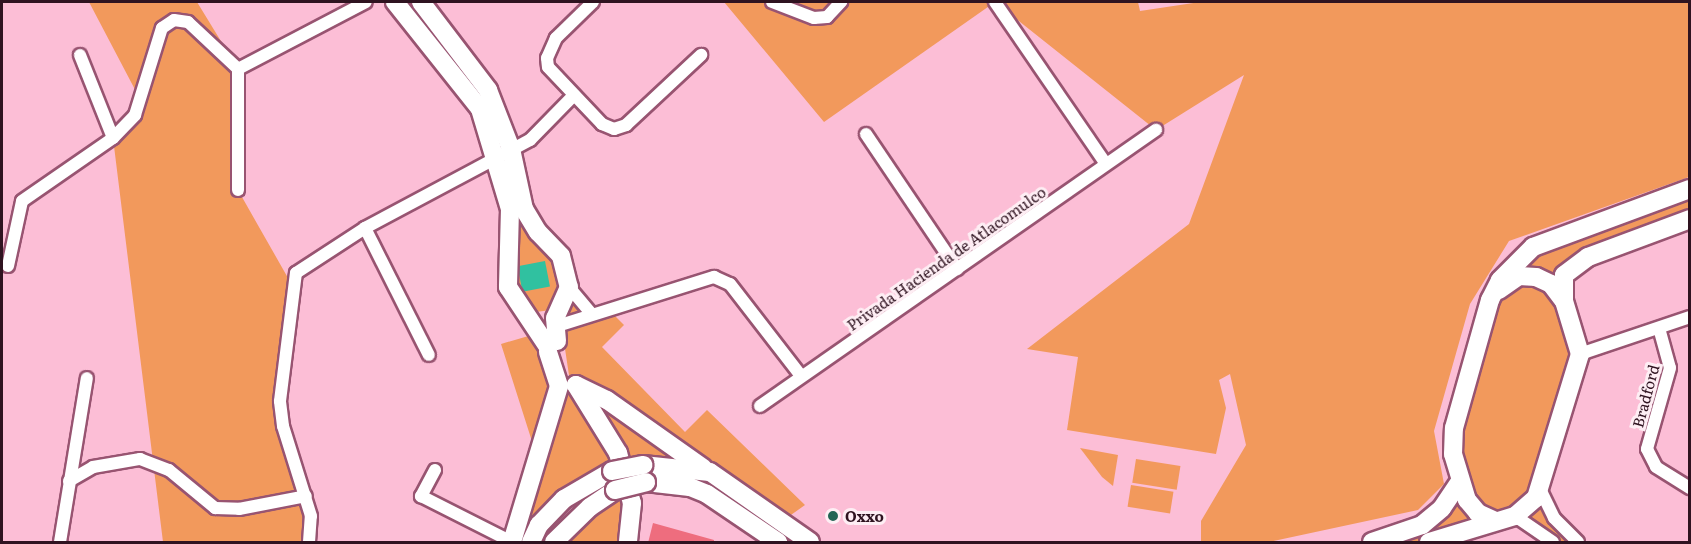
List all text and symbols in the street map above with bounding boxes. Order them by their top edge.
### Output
street label: Privada Hacienda de Atlacomulco [843,182,1049,334]
street label: Bradford [1628,362,1662,430]
place label: Oxxo [845,507,884,525]
marker: Oxxo [826,509,840,523]

